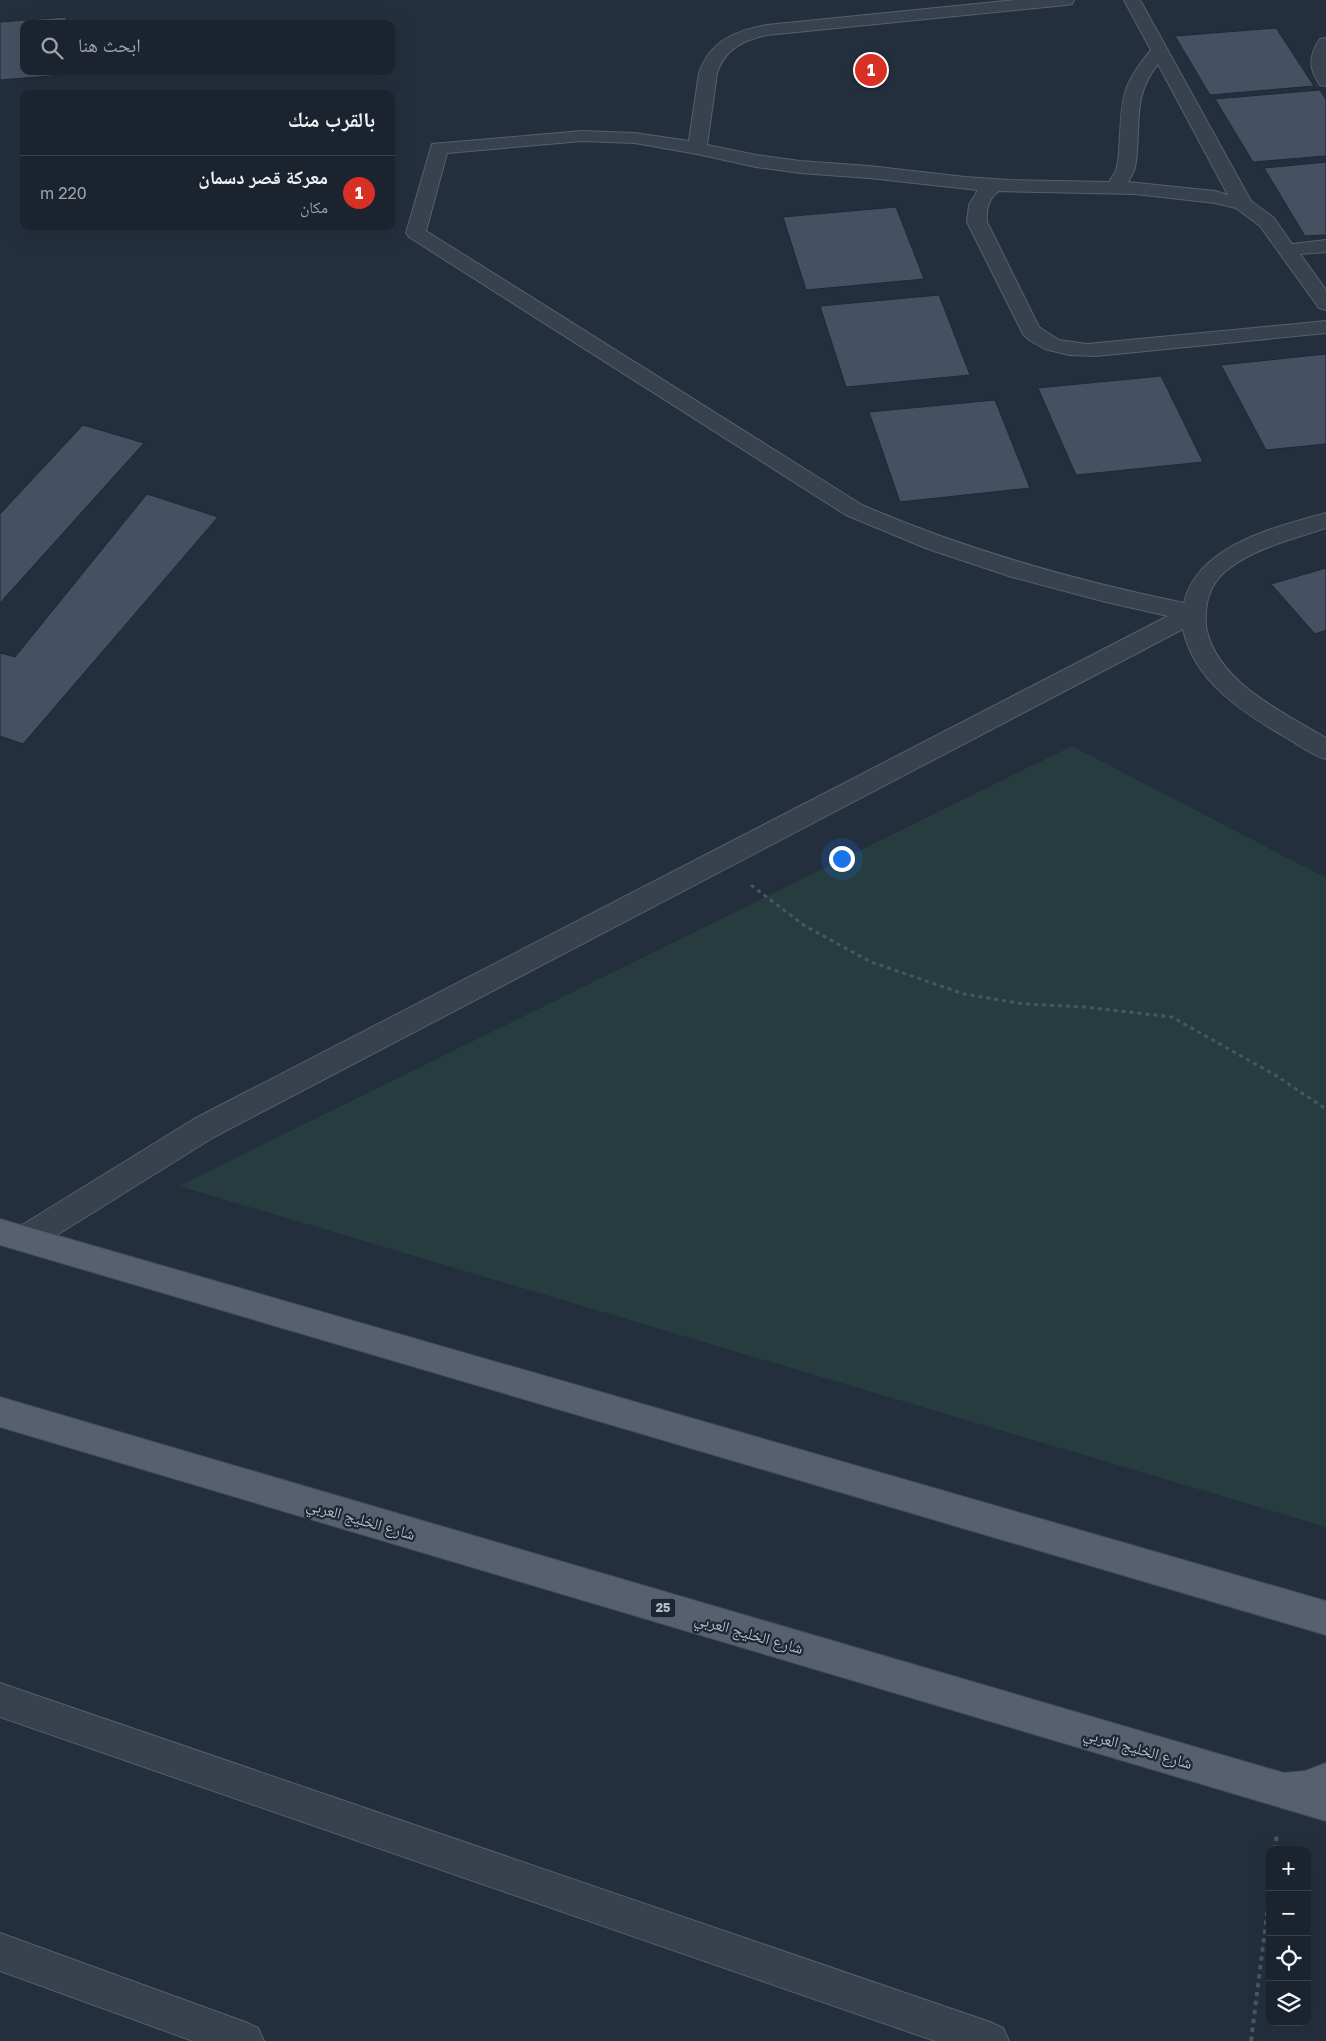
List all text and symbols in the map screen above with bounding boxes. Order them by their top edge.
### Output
search box [20,20,395,75]
text: ابحث هنا [78,33,141,56]
icon: search [38,34,66,62]
pin: 1 [855,51,887,89]
text: بالقرب منك [288,106,375,132]
text: معركة قصر دسمان [198,165,328,188]
text: 220 m [40,183,87,203]
text: 1 [355,183,363,203]
text: مكان [300,197,328,217]
your location [829,846,855,872]
street label: شارع الخليج العربي [303,1494,418,1547]
road number: 25 [650,1599,676,1618]
street label: شارع الخليج العربي [691,1608,806,1661]
street label: شارع الخليج العربي [1080,1723,1195,1776]
map controls [1266,1846,1311,2026]
button: + [1266,1846,1311,1891]
button: − [1266,1891,1311,1936]
button: locate [1266,1936,1311,1981]
button: layers [1266,1981,1311,2026]

